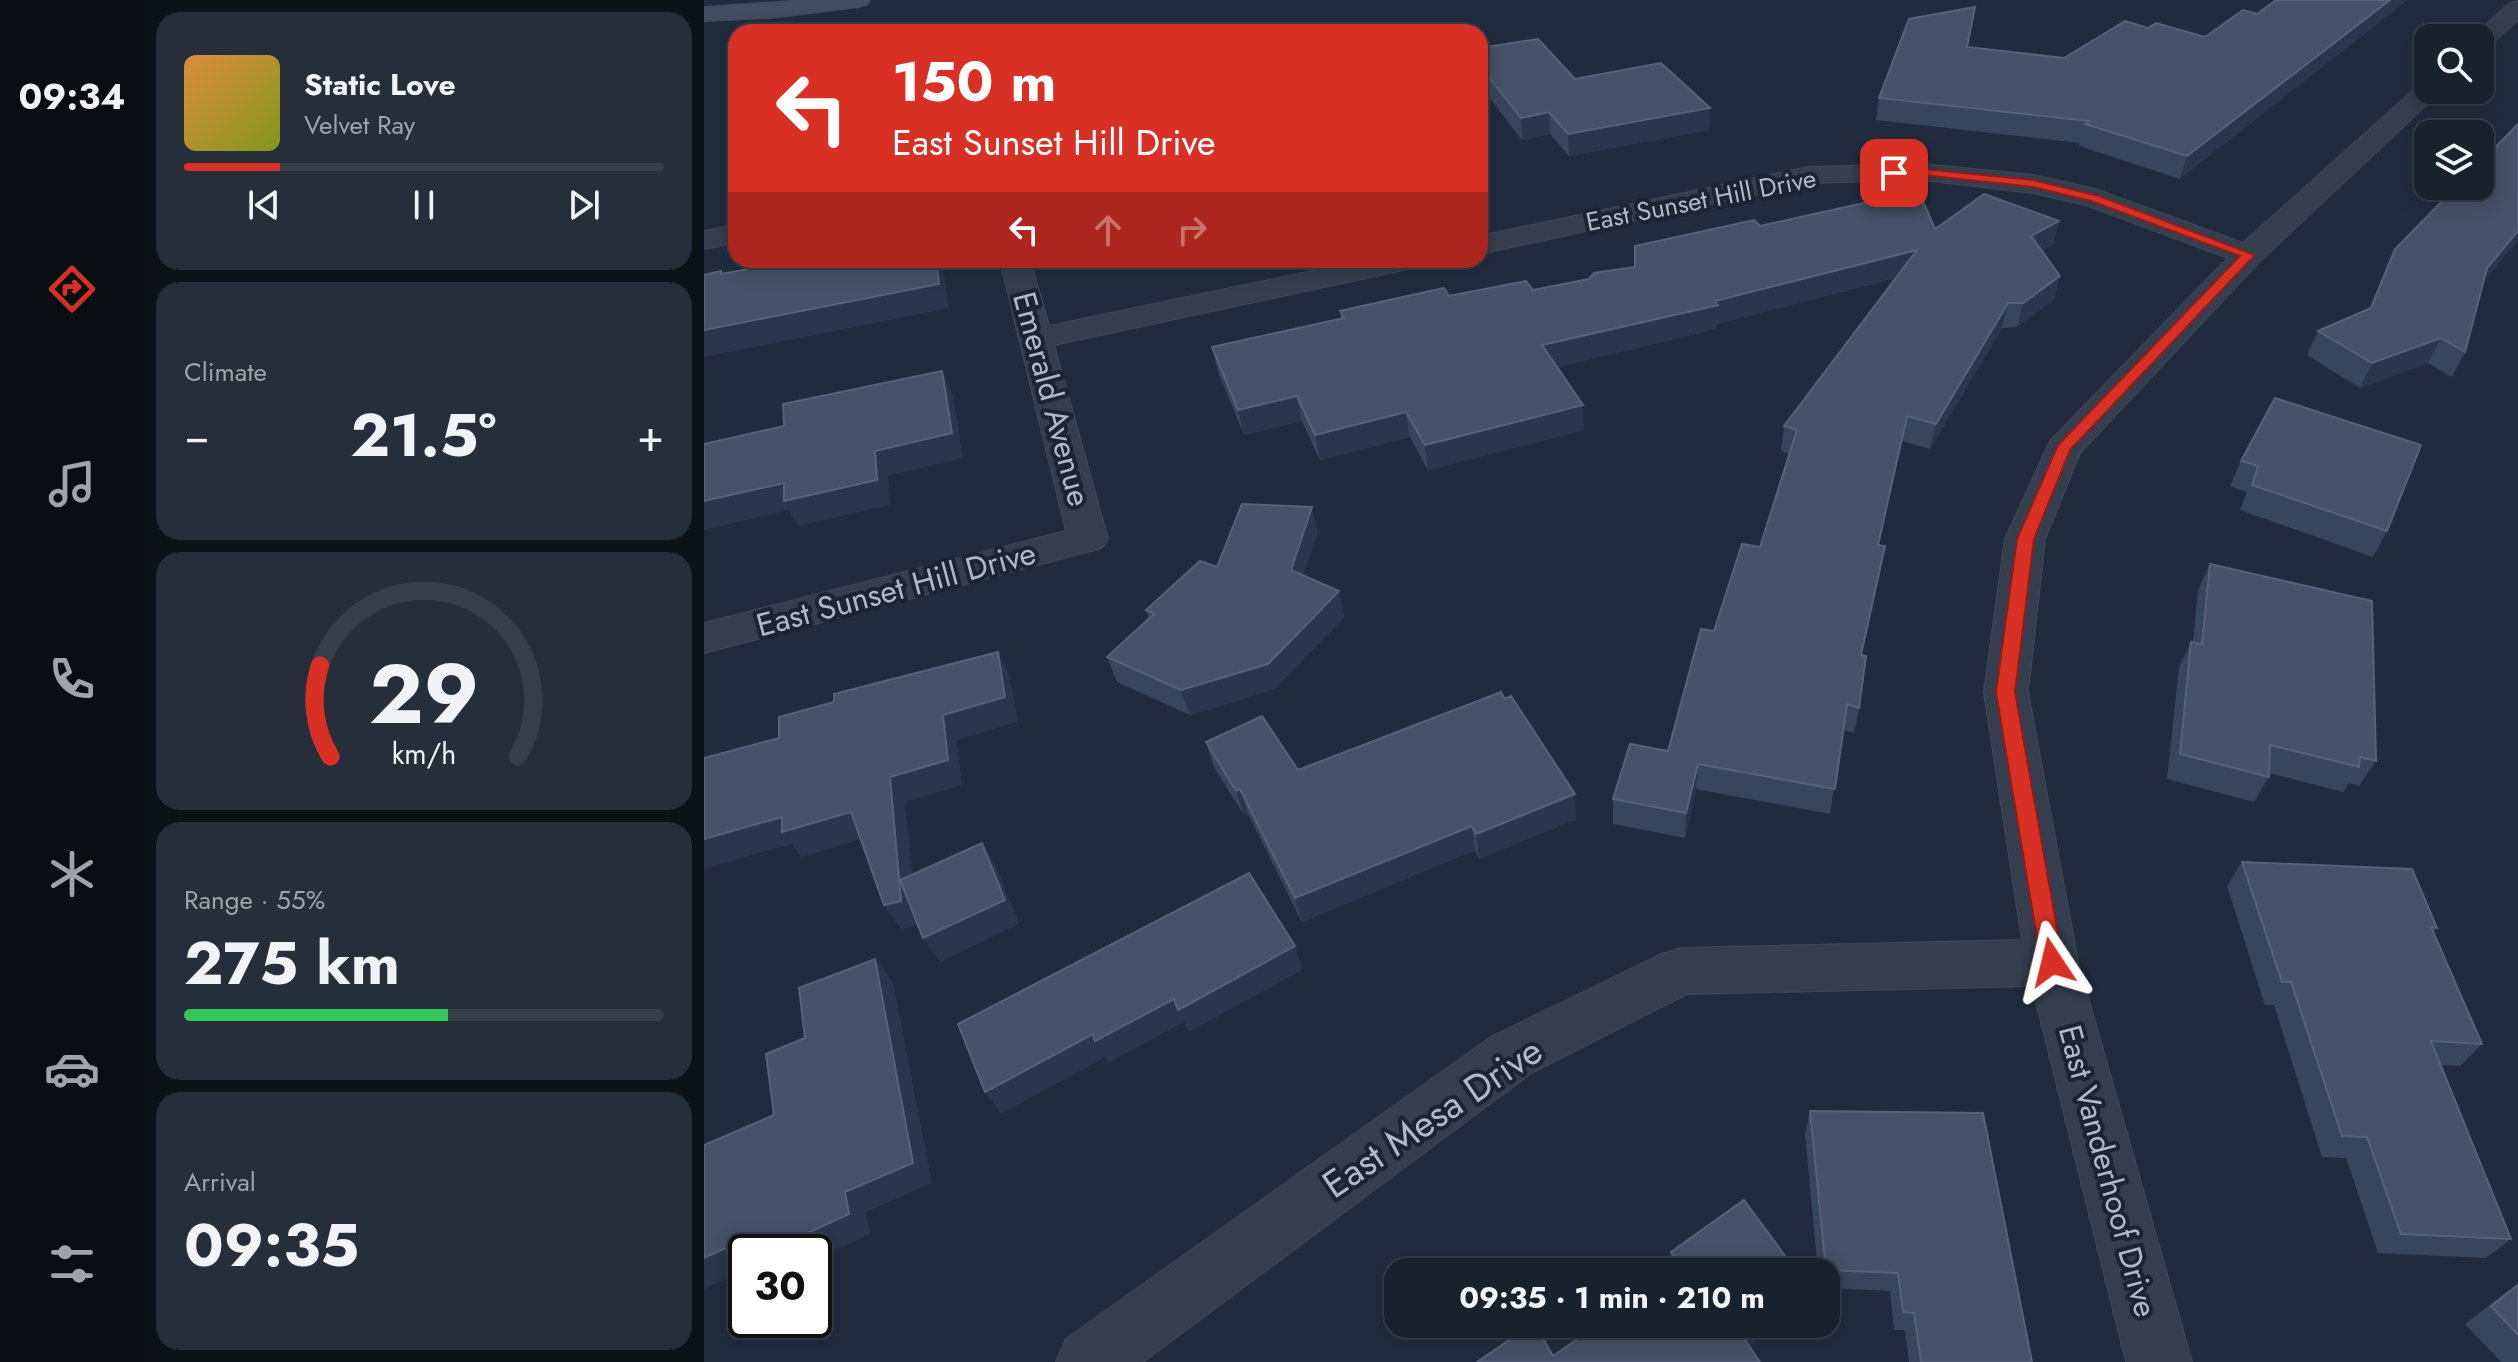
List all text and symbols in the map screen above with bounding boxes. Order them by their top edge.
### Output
map controls [2414,24,2494,200]
button: search [2414,24,2494,104]
text: 150 m [892,41,1056,122]
icon: left [760,56,864,160]
text: Static Love [304,63,456,106]
text: 09:34 [19,70,126,122]
text: Velvet Ray [304,106,415,144]
text: East Sunset Hill Drive [892,116,1216,168]
button: layers [2414,120,2494,200]
pin [1860,139,1928,207]
icon: arrive [1872,151,1916,195]
street label: East Sunset Hill Drive [1583,159,1819,241]
icon: previous [242,183,286,227]
icon: pause [402,183,446,227]
icon: next [562,183,606,227]
icon: left [1002,208,1046,252]
icon: ahead [1086,208,1130,252]
icon: right [1170,208,1214,252]
icon: directions [44,261,100,317]
street label: Emerald Avenue [1001,287,1103,511]
text: Climate [184,353,267,391]
text: 21.5° [351,392,496,479]
text: − [184,404,210,468]
text: + [637,404,664,468]
icon: music [44,456,100,512]
street label: East Sunset Hill Drive [751,530,1041,648]
text: 29 [369,634,479,754]
icon: phone [44,651,100,707]
text: km/h [392,733,456,775]
icon: climate [44,846,100,902]
text: Range · 55% [184,881,325,919]
text: 275 km [184,920,400,1007]
position arrow [2010,920,2094,1004]
street label: East Vanderhoof Drive [2047,1020,2169,1322]
street label: East Mesa Drive [1311,1023,1553,1211]
icon: car [44,1041,100,1097]
text: Arrival [184,1163,256,1201]
text: 09:35 [184,1202,359,1289]
speed limit sign: 30 [728,1234,832,1338]
icon: filters [44,1236,100,1292]
text: 09:35 · 1 min · 210 m [1459,1276,1765,1319]

